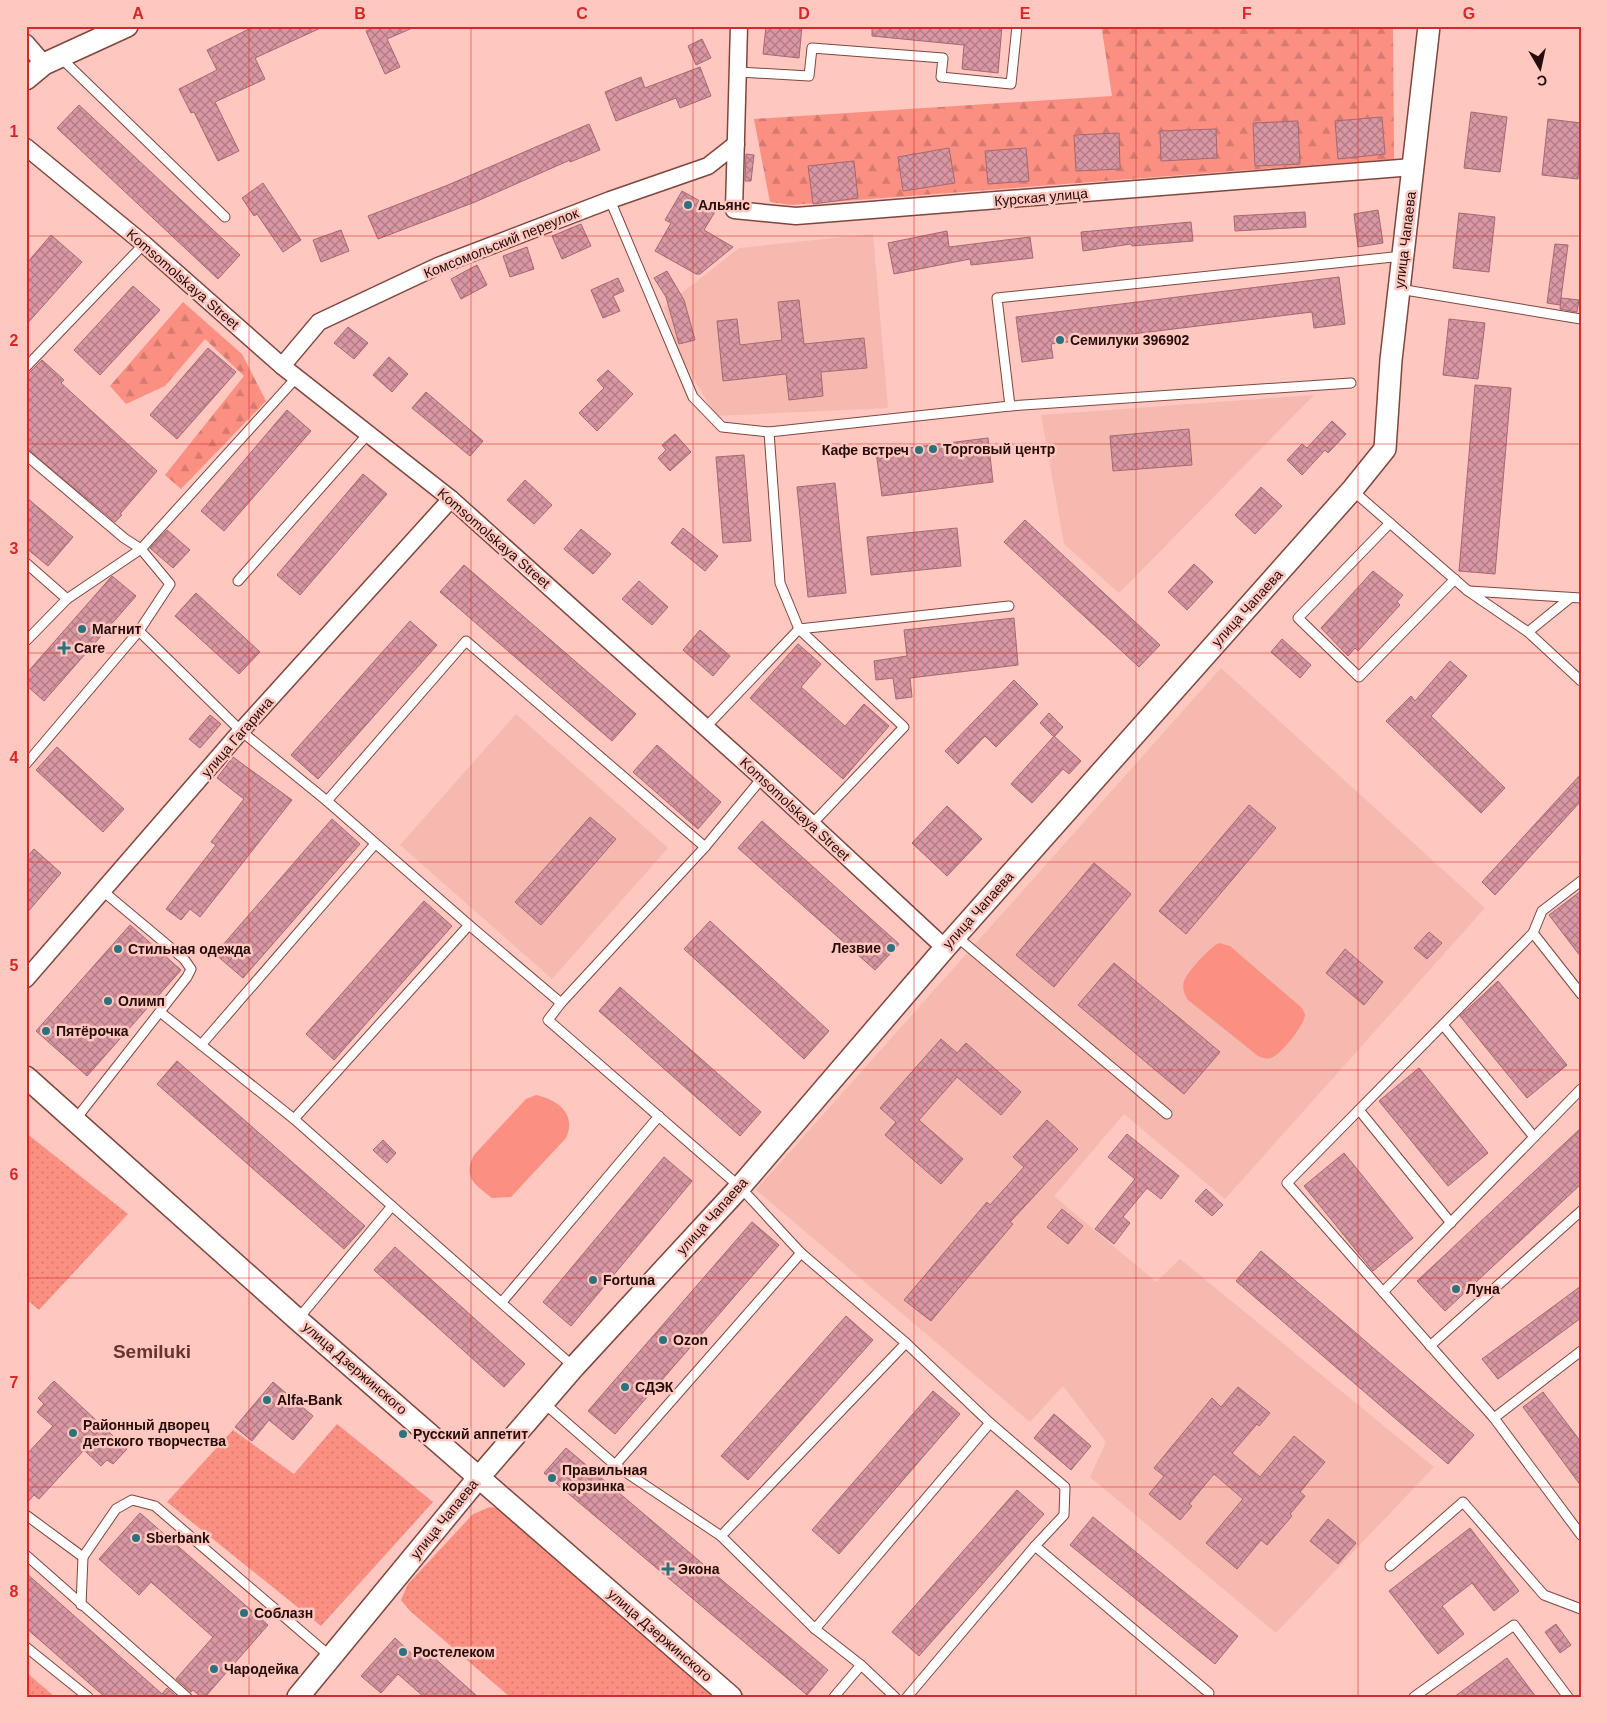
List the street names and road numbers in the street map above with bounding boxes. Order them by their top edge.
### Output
street label: Курская улица [993,185,1089,209]
street label: улица Чапаева [1391,190,1419,289]
street label: Комсомольский переулок [421,204,582,281]
street label: Komsomolskaya Street [123,226,243,332]
street label: Komsomolskaya Street [434,485,554,591]
street label: улица Чапаева [1208,566,1286,650]
street label: улица Гагарина [198,694,276,780]
street label: Komsomolskaya Street [737,754,853,864]
street label: улица Чапаева [939,868,1017,952]
street label: улица Чапаева [673,1174,751,1258]
street label: улица Дзержинского [300,1318,410,1418]
street label: улица Чапаева [407,1476,481,1562]
street label: улица Дзержинского [605,1585,715,1685]

